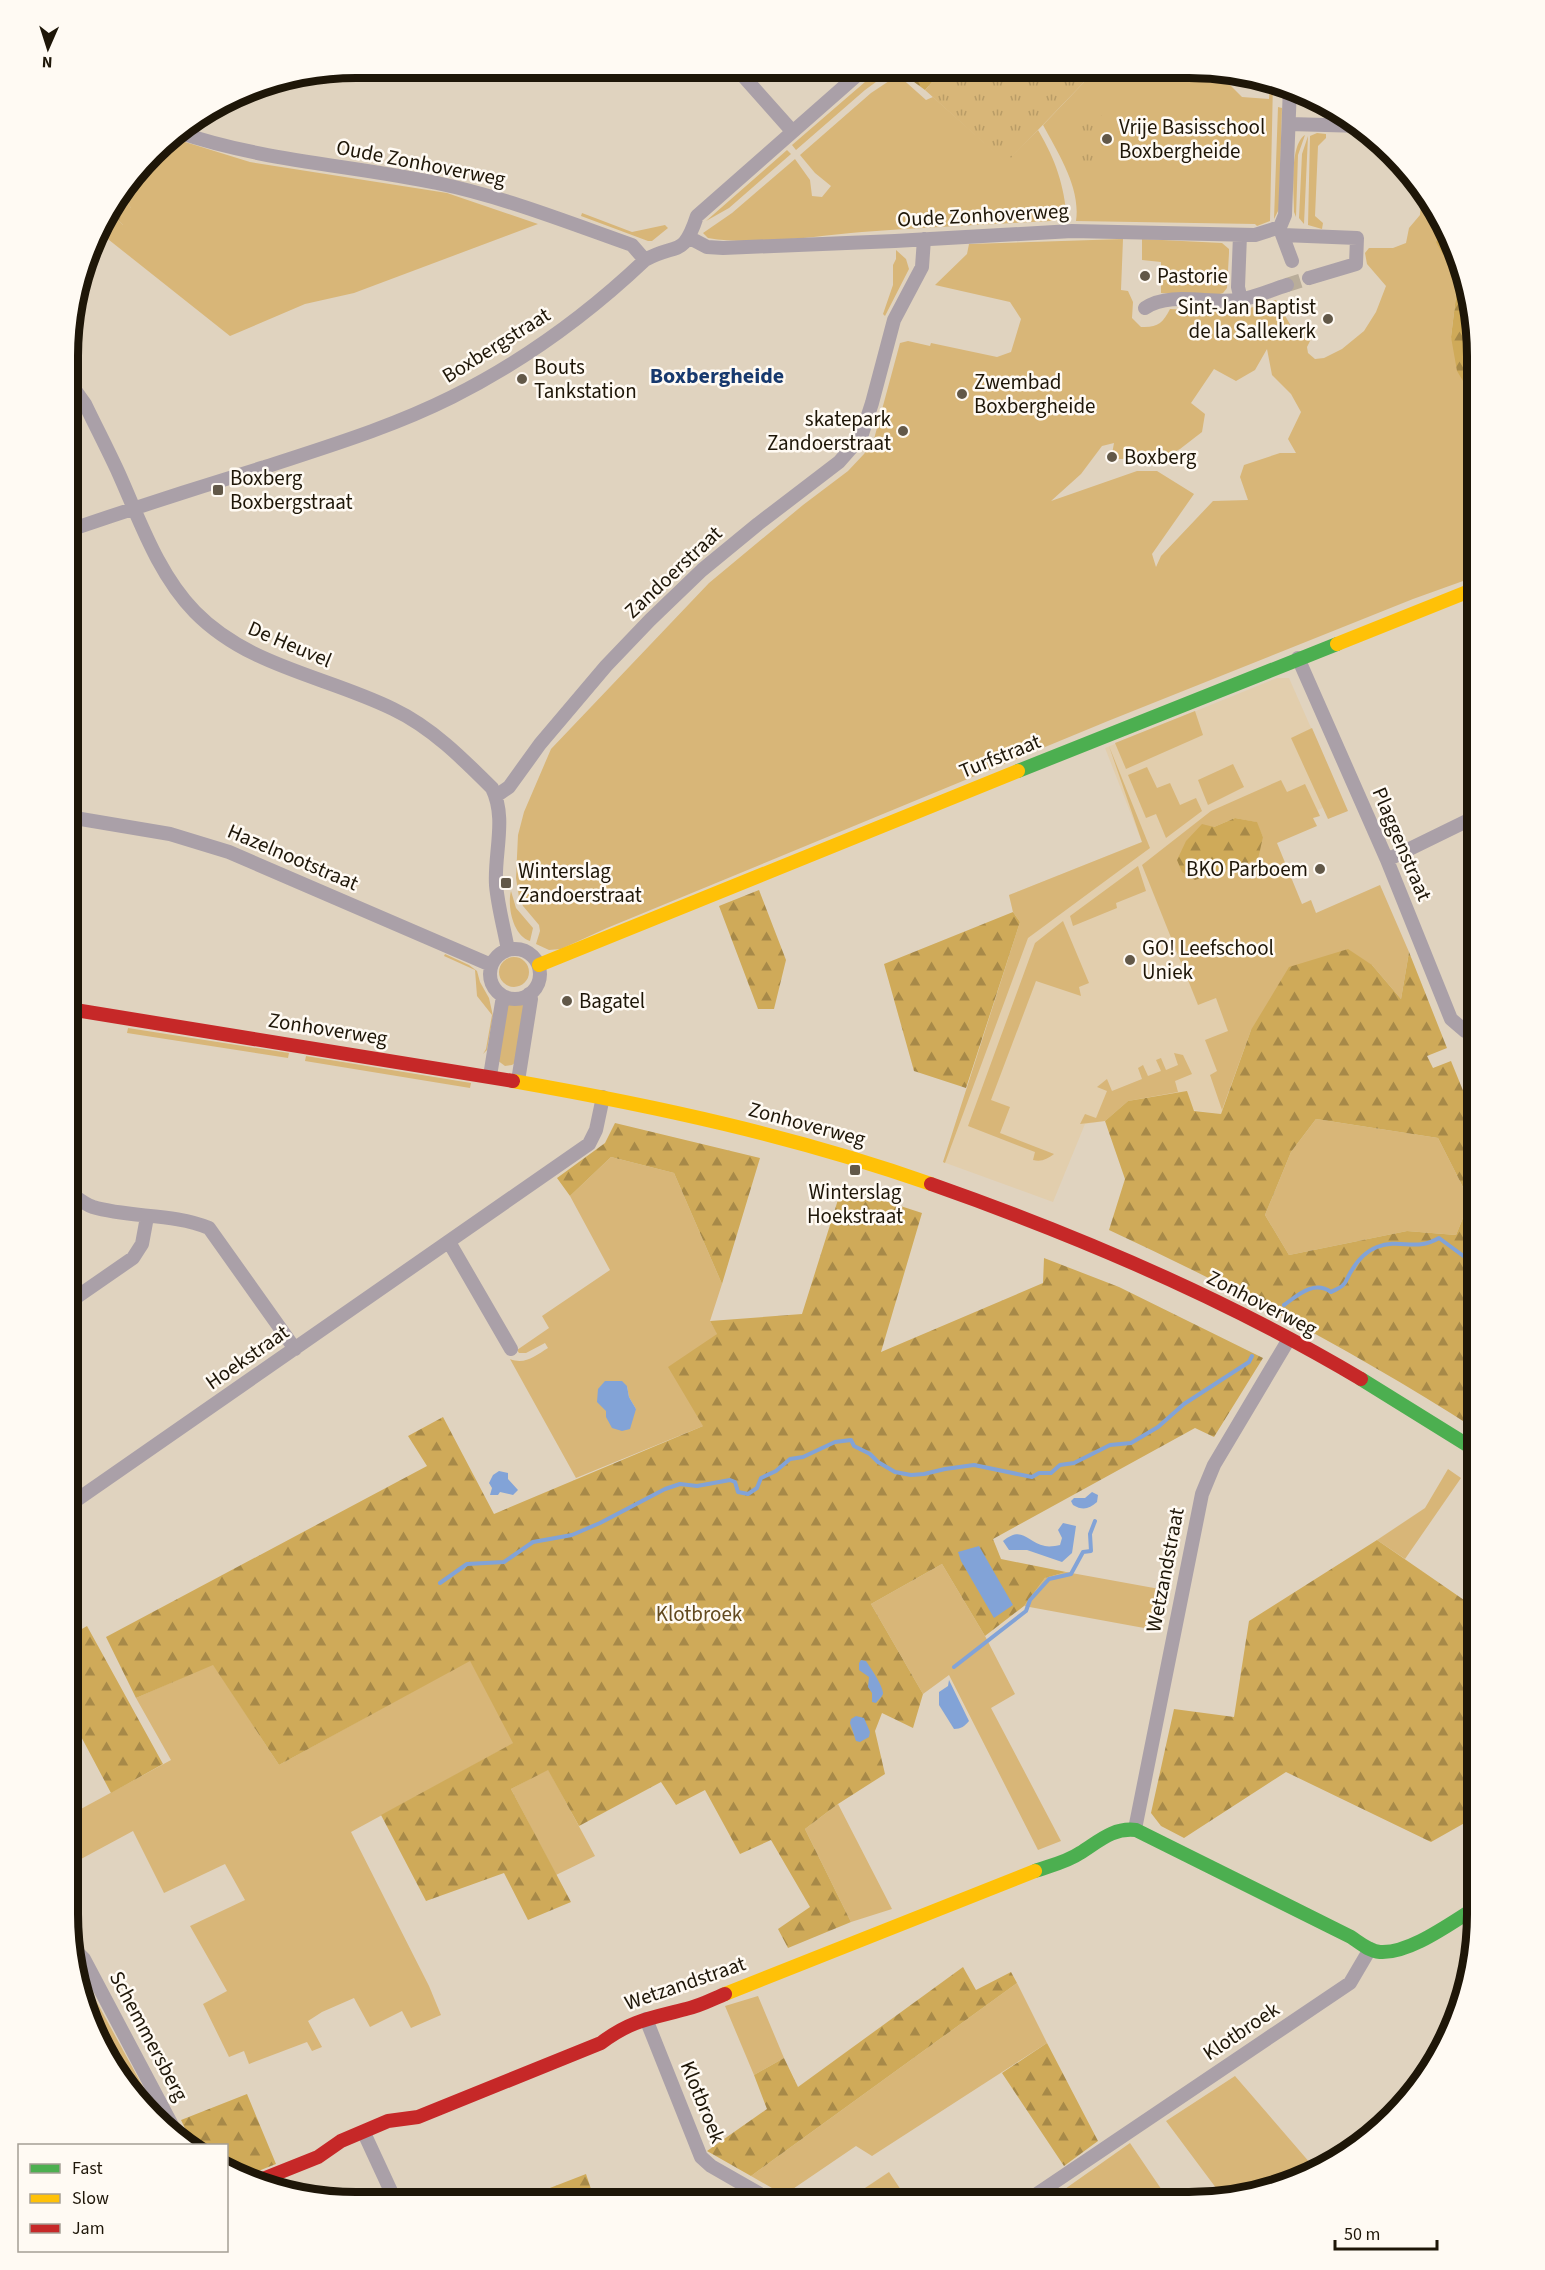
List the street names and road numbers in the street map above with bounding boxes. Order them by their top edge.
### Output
street label: Oude Zonhoverweg [334,132,509,194]
street label: Oude Zonhoverweg [896,196,1070,234]
street label: Boxbergstraat [436,300,556,390]
street label: Zandoerstraat [617,519,729,625]
street label: De Heuvel [243,613,337,675]
street label: Turfstraat [955,726,1045,786]
street label: Plaggenstraat [1365,783,1439,905]
street label: Hazelnootstraat [223,816,363,898]
street label: Zonhoverweg [266,1005,390,1053]
street label: Zonhoverweg [745,1094,869,1154]
street label: Zonhoverweg [1202,1262,1323,1344]
street label: Hoekstraat [199,1317,295,1397]
street label: Wetzandstraat [1138,1505,1192,1635]
street label: Wetzandstraat [620,1948,750,2018]
street label: Schemmersberg [102,1966,196,2107]
street label: Klotbroek [1197,1994,1286,2068]
street label: Klotbroek [673,2056,733,2148]

